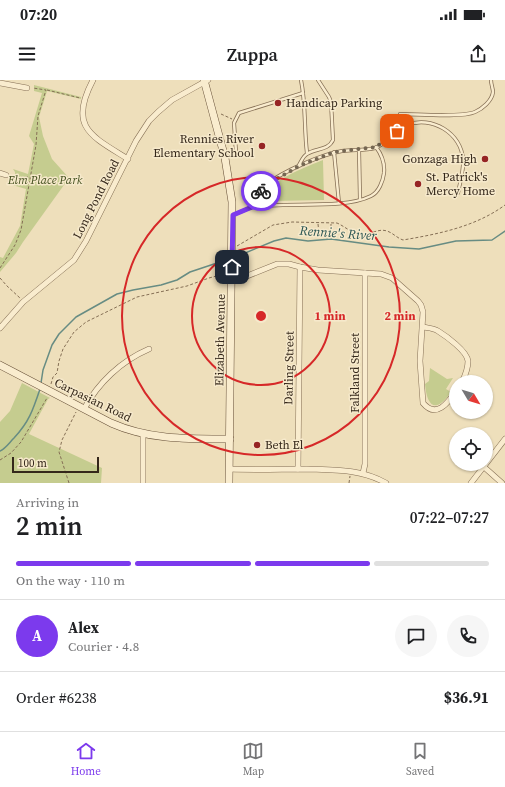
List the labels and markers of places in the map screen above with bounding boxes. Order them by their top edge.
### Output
place label: Handicap Parking [286,95,382,111]
marker: Handicap Parking [273,98,283,108]
pin [380,114,414,148]
place label: Rennies River Elementary School [153,131,254,161]
marker: Rennies River Elementary School [257,141,267,151]
place label: Gonzaga High [402,151,477,167]
marker: Gonzaga High [480,154,490,164]
place label: St. Patrick's Mercy Home [426,169,495,199]
marker: St. Patrick's Mercy Home [413,179,423,189]
pin [215,250,249,284]
centre of rings [254,309,268,323]
place label: Beth El [265,437,304,453]
marker: Beth El [252,440,262,450]

